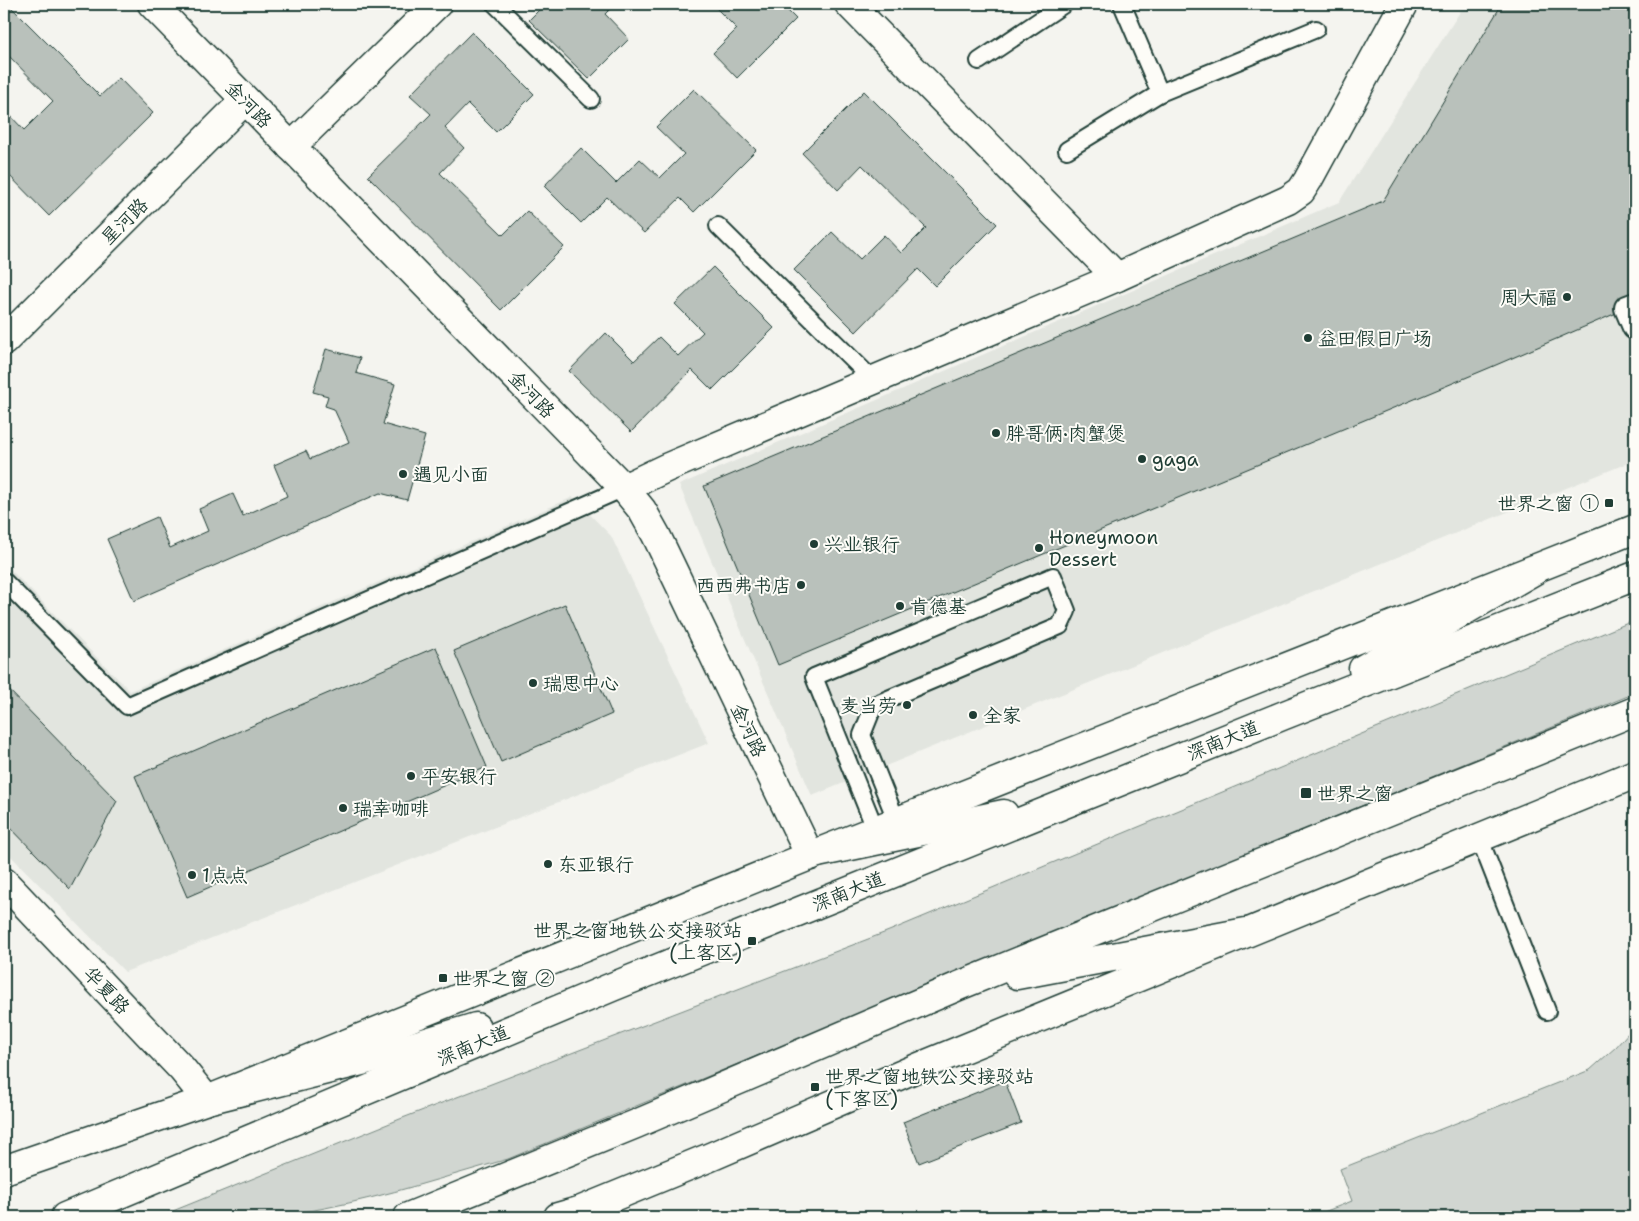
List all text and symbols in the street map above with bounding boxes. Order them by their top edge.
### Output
street label: 金河路 [220,75,277,134]
street label: 星河路 [95,192,153,250]
place label: 周大福 [1500,285,1557,310]
marker: 周大福 [1561,291,1573,303]
place label: 益田假日广场 [1318,326,1432,351]
marker: 益田假日广场 [1302,332,1314,344]
street label: 金河路 [503,365,560,424]
place label: 胖哥俩·肉蟹煲 [1006,421,1125,446]
marker: 胖哥俩·肉蟹煲 [990,427,1002,439]
place label: gaga [1152,447,1199,472]
marker: gaga [1136,453,1148,465]
place label: 遇见小面 [413,462,489,487]
marker: 遇见小面 [397,468,409,480]
place label: 世界之窗 ① [1498,491,1599,516]
marker: 世界之窗 ① [1603,497,1615,509]
place label: Honeymoon Dessert [1049,525,1158,572]
place label: 兴业银行 [824,532,900,557]
marker: 兴业银行 [808,538,820,550]
marker: Honeymoon Dessert [1033,542,1045,554]
place label: 西西弗书店 [696,573,791,598]
marker: 西西弗书店 [795,579,807,591]
place label: 肯德基 [910,594,967,619]
marker: 肯德基 [894,600,906,612]
place label: 瑞思中心 [543,671,619,696]
marker: 瑞思中心 [527,677,539,689]
place label: 麦当劳 [840,693,897,718]
street label: 金河路 [725,699,772,761]
marker: 麦当劳 [901,699,913,711]
place label: 全家 [983,703,1021,728]
marker: 全家 [967,709,979,721]
street label: 深南大道 [1183,715,1263,766]
place label: 平安银行 [421,764,497,789]
marker: 平安银行 [405,770,417,782]
place label: 世界之窗 [1317,781,1393,806]
marker: 世界之窗 [1299,786,1313,800]
place label: 瑞幸咖啡 [353,796,429,821]
marker: 瑞幸咖啡 [337,802,349,814]
place label: 东亚银行 [558,852,634,877]
marker: 东亚银行 [542,858,554,870]
place label: 1点点 [202,863,248,888]
street label: 深南大道 [808,866,888,917]
marker: 1点点 [186,869,198,881]
place label: 世界之窗地铁公交接驳站 (上客区) [533,918,742,965]
marker: 世界之窗地铁公交接驳站 (上客区) [746,935,758,947]
street label: 华夏路 [78,961,135,1020]
place label: 世界之窗 ② [453,966,554,991]
marker: 世界之窗 ② [437,972,449,984]
street label: 深南大道 [433,1019,513,1072]
place label: 世界之窗地铁公交接驳站 (下客区) [825,1064,1034,1111]
marker: 世界之窗地铁公交接驳站 (下客区) [809,1081,821,1093]

